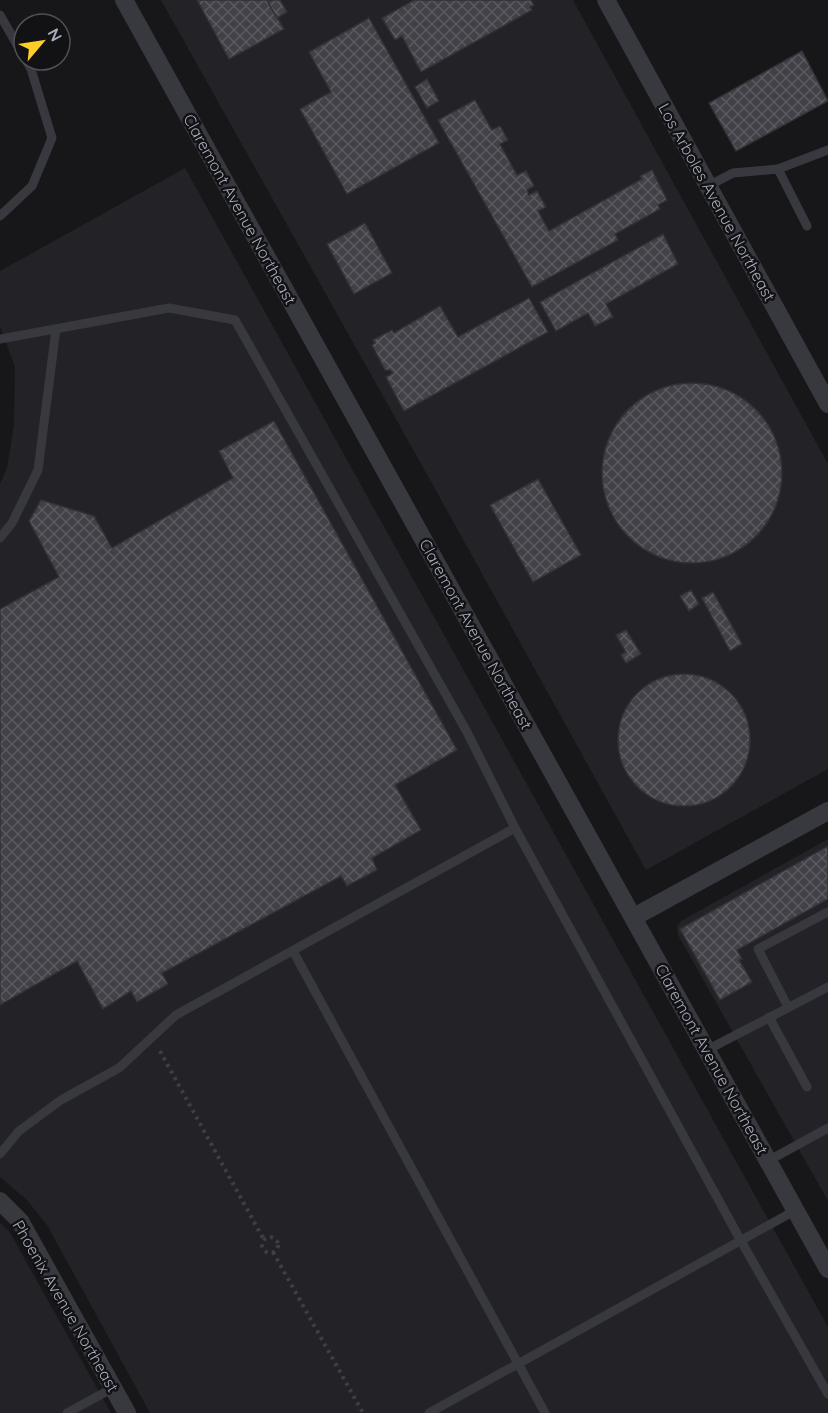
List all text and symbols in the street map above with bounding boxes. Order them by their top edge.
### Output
north arrow [12,12,72,72]
text: N [44,25,67,45]
street label: Los Arboles Avenue Northeast [654,100,780,304]
street label: Claremont Avenue Northeast [179,110,301,308]
street label: Claremont Avenue Northeast [415,535,537,733]
street label: Claremont Avenue Northeast [651,960,773,1158]
street label: Phoenix Avenue Northeast [9,1217,123,1395]

